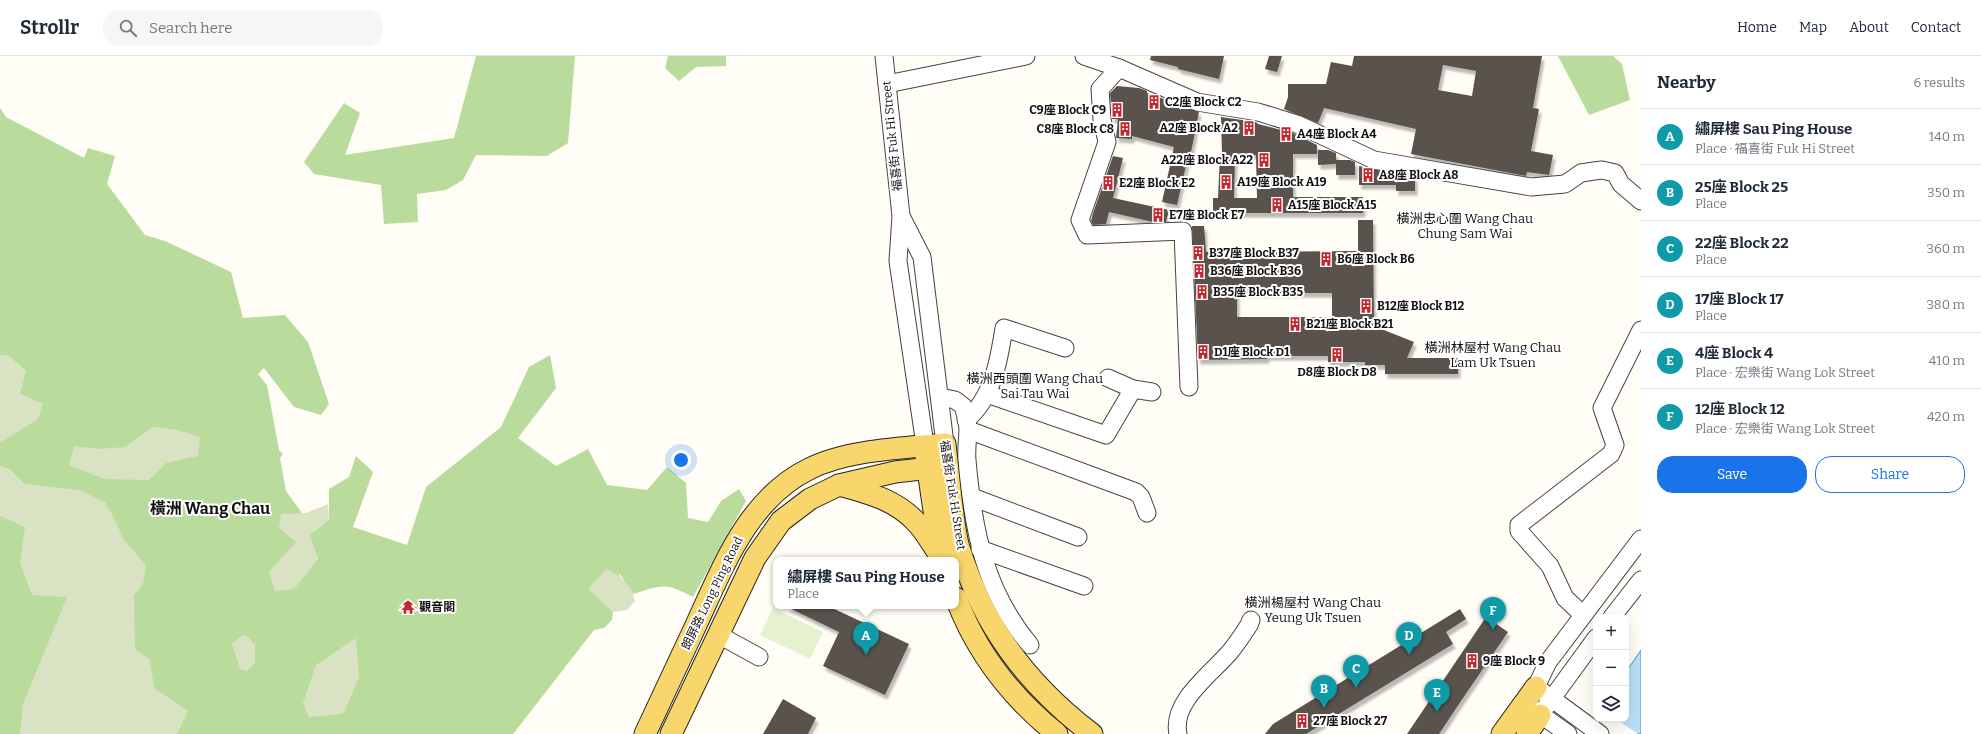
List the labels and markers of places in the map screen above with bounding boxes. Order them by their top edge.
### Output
building icon: C2座 Block C2 [1146,94,1162,110]
place label: C2座 Block C2 [1165,95,1242,109]
building icon: C9座 Block C9 [1109,102,1125,118]
place label: C9座 Block C9 [1029,103,1106,117]
building icon: A2座 Block A2 [1241,120,1257,136]
building icon: C8座 Block C8 [1117,121,1133,137]
place label: A2座 Block A2 [1159,121,1238,135]
place label: C8座 Block C8 [1037,122,1114,136]
building icon: A4座 Block A4 [1278,126,1294,142]
place label: A4座 Block A4 [1297,127,1377,141]
building icon: A22座 Block A22 [1256,152,1272,168]
place label: A22座 Block A22 [1161,153,1253,167]
building icon: A8座 Block A8 [1360,167,1376,183]
place label: A8座 Block A8 [1379,168,1458,182]
building icon: A19座 Block A19 [1218,174,1234,190]
building icon: E2座 Block E2 [1100,175,1116,191]
place label: A19座 Block A19 [1237,175,1327,189]
place label: E2座 Block E2 [1119,176,1195,190]
building icon: A15座 Block A15 [1269,197,1285,213]
place label: A15座 Block A15 [1288,198,1377,212]
building icon: E7座 Block E7 [1150,207,1166,223]
place label: E7座 Block E7 [1169,208,1245,222]
building icon: B37座 Block B37 [1190,245,1206,261]
place label: B37座 Block B37 [1209,246,1299,260]
building icon: B6座 Block B6 [1318,251,1334,267]
place label: B6座 Block B6 [1337,252,1415,266]
building icon: B36座 Block B36 [1191,263,1207,279]
place label: B36座 Block B36 [1210,264,1301,278]
building icon: B35座 Block B35 [1194,284,1210,300]
place label: B35座 Block B35 [1213,285,1303,299]
building icon: B12座 Block B12 [1358,298,1374,314]
place label: B12座 Block B12 [1377,299,1465,313]
building icon: B21座 Block B21 [1287,316,1303,332]
place label: B21座 Block B21 [1306,317,1394,331]
building icon: D1座 Block D1 [1195,344,1211,360]
place label: D1座 Block D1 [1214,345,1290,359]
building icon: D8座 Block D8 [1329,347,1345,363]
place label: D8座 Block D8 [1297,365,1377,379]
pin: F [1480,597,1506,630]
temple icon: 觀音閣 [400,599,416,615]
place label: 觀音閣 [419,600,455,614]
pin: A [853,622,879,655]
pin: D [1396,622,1422,655]
building icon: 9座 Block 9 [1464,653,1480,669]
place label: 9座 Block 9 [1483,654,1545,668]
pin: C [1343,655,1369,688]
pin: B [1311,675,1337,708]
pin: E [1424,679,1450,712]
building icon: 27座 Block 27 [1294,713,1310,729]
place label: 27座 Block 27 [1313,714,1388,728]

